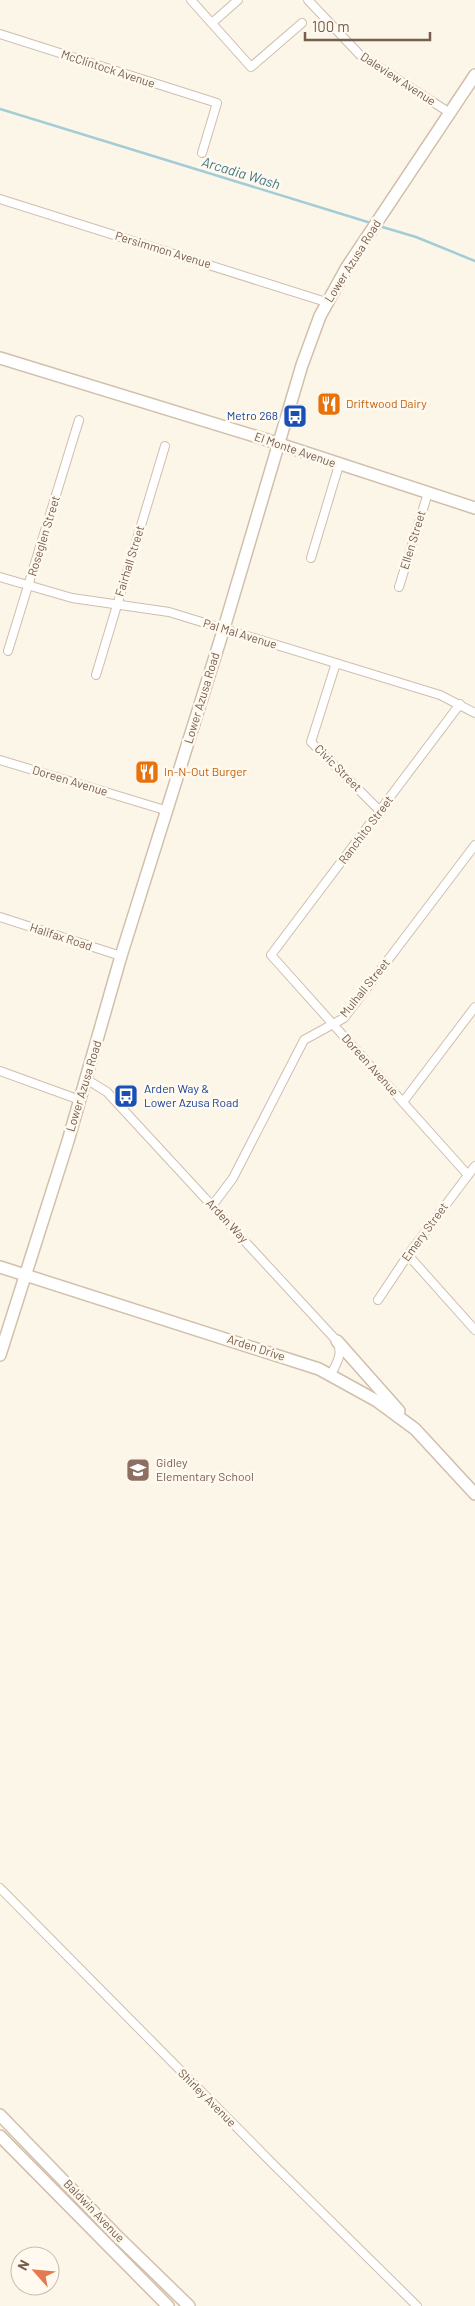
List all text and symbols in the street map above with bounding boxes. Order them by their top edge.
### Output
scale bar [305,10,430,42]
text: 100 m [312,17,350,35]
street label: McClintock Avenue [60,46,157,90]
street label: Daleview Avenue [358,49,439,108]
water label: Arcadia Wash [200,153,282,193]
street label: Lower Azusa Road [321,217,383,304]
street label: Persimmon Avenue [114,228,213,270]
restaurant icon: Driftwood Dairy [316,391,342,417]
place label: Driftwood Dairy [346,396,427,410]
bus stop icon: Metro 268 [282,403,308,429]
place label: Metro 268 [227,408,278,422]
street label: El Monte Avenue [253,429,338,470]
street label: Roseglen Street [24,494,62,578]
street label: Ellen Street [396,509,428,571]
street label: Fairhall Street [112,524,146,598]
street label: Pal Mal Avenue [202,615,279,651]
street label: Lower Azusa Road [181,650,222,745]
street label: Civic Street [312,741,365,794]
restaurant icon: In-N-Out Burger [134,759,160,785]
street label: Doreen Avenue [31,762,110,798]
place label: In-N-Out Burger [164,764,248,778]
street label: Ranchito Street [335,793,395,866]
street label: Halifax Road [28,919,94,953]
street label: Mulhall Street [336,955,392,1019]
street label: Doreen Avenue [339,1031,402,1098]
street label: Lower Azusa Road [63,1038,104,1133]
place label: Arden Way & Lower Azusa Road [144,1081,239,1109]
bus stop icon: Arden Way & Lower Azusa Road [113,1083,139,1109]
street label: Arden Way [204,1195,252,1246]
street label: Emery Street [398,1199,450,1263]
street label: Arden Drive [226,1331,287,1363]
place label: Gidley Elementary School [156,1455,254,1483]
school or university icon: Gidley Elementary School [125,1457,151,1483]
street label: Shirley Avenue [176,2065,240,2129]
street label: Baldwin Avenue [61,2176,128,2245]
north arrow [10,2246,60,2296]
text: N [13,2257,33,2273]

